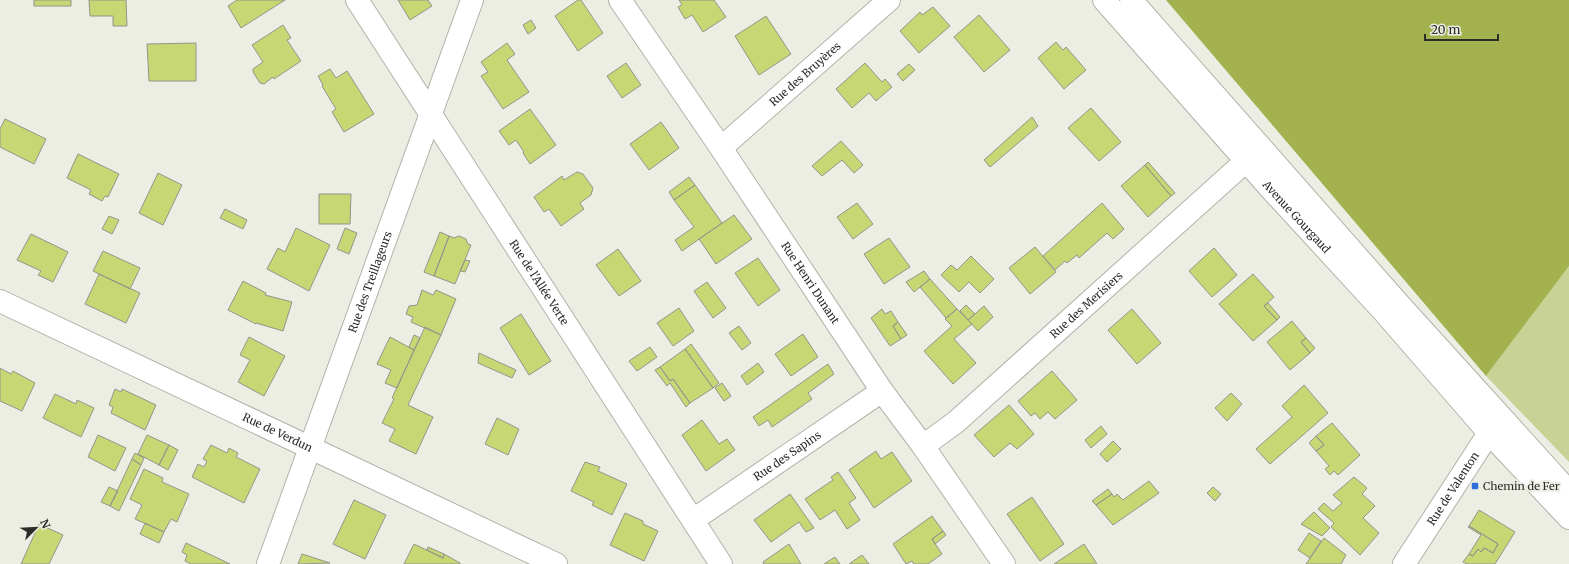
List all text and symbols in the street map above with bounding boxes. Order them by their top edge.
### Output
scale bar [1425,16,1498,42]
text: 20 m [1431,22,1460,37]
street label: Rue des Bruyères [767,39,844,109]
street label: Avenue Gourgaud [1259,177,1334,256]
street label: Rue des Treillageurs [345,229,395,335]
street label: Rue de l'Allée Verte [506,237,572,328]
street label: Rue Henri Dunant [778,239,843,327]
street label: Rue des Merisiers [1047,268,1126,341]
street label: Rue de Verdun [240,410,315,455]
street label: Rue des Sapins [751,428,824,484]
street label: Rue de Valenton [1424,449,1482,528]
place label: Chemin de Fer [1483,479,1560,493]
marker: Chemin de Fer [1470,481,1480,491]
north arrow [16,508,56,548]
text: N [37,517,53,531]

